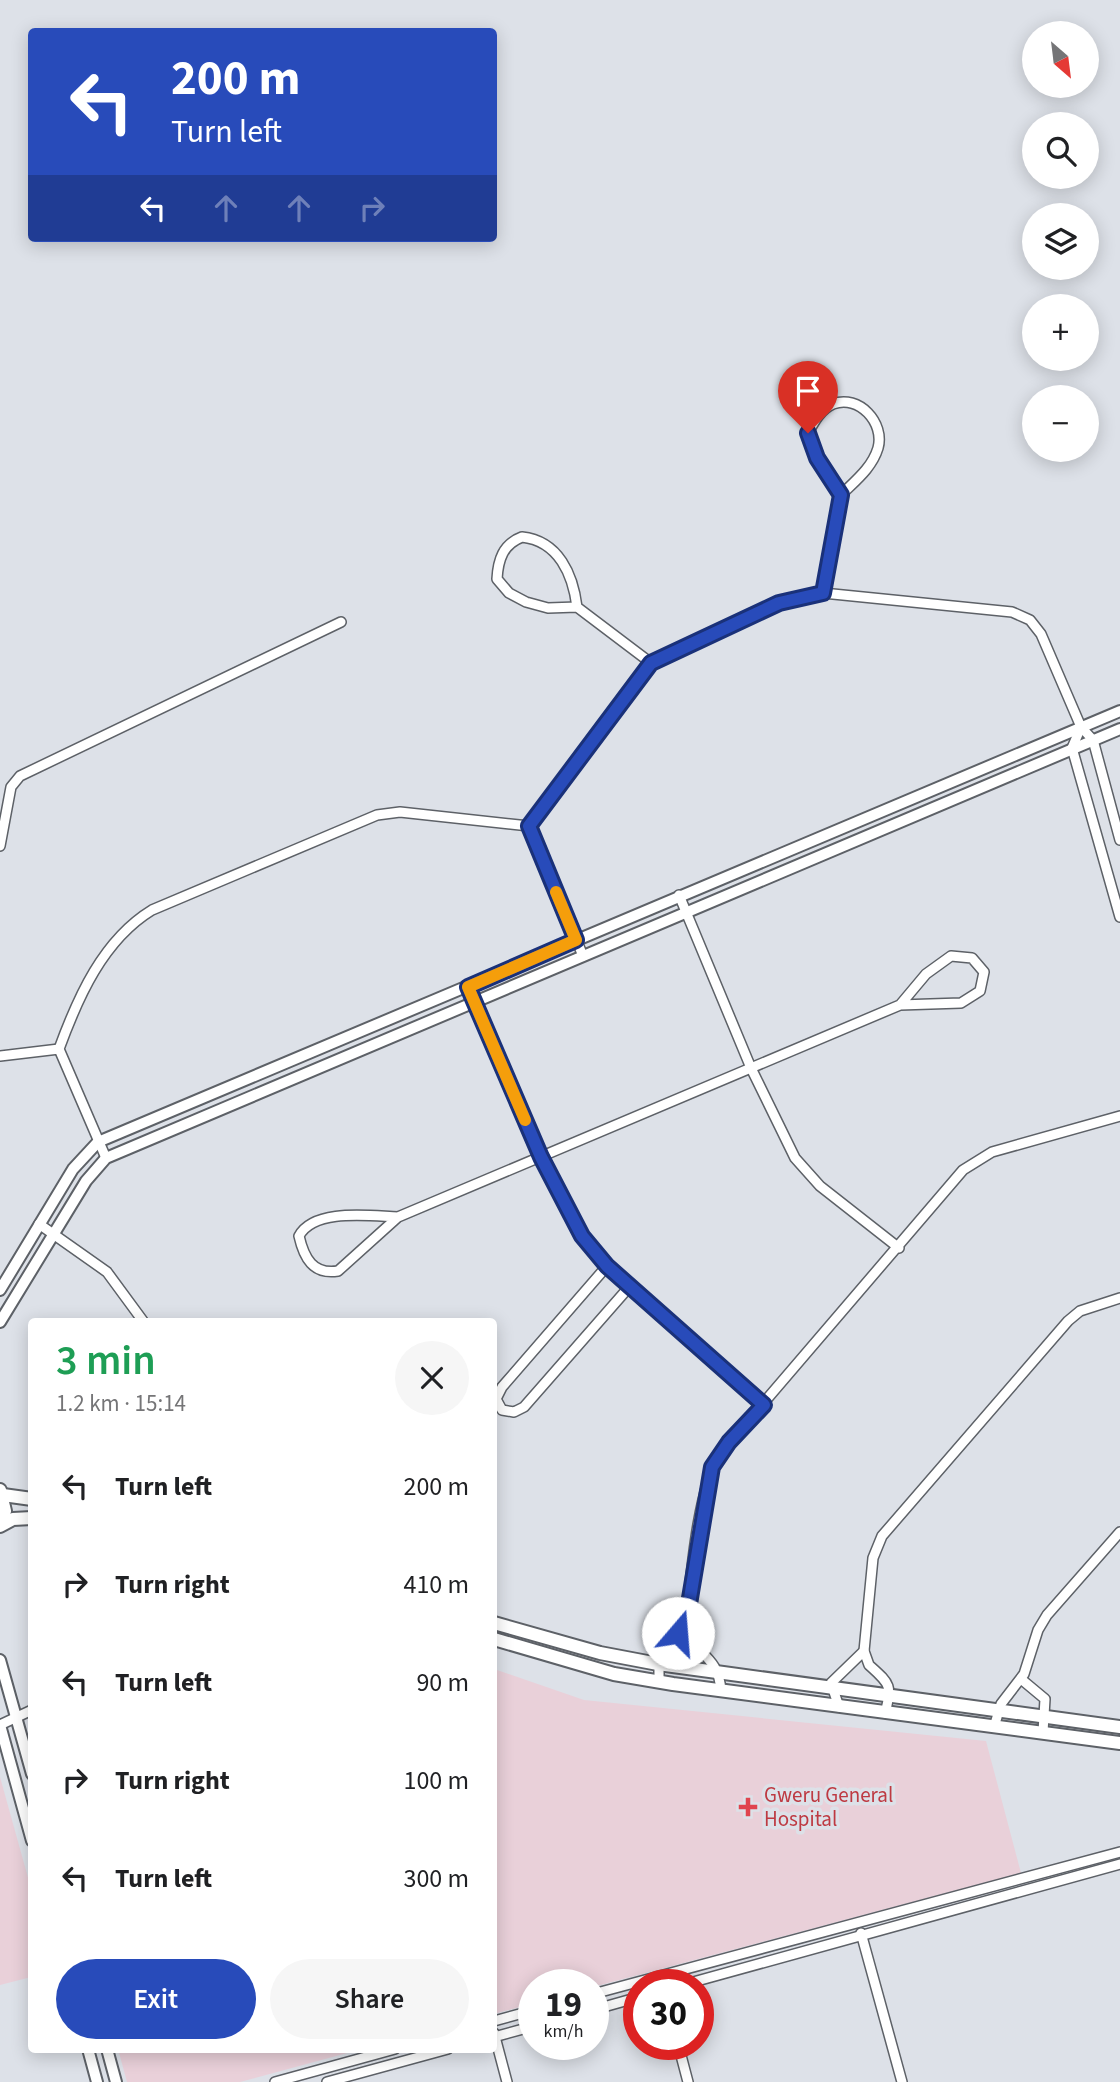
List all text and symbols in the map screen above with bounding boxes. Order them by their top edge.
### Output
north arrow [1022,21,1099,98]
map controls [1022,21,1099,462]
text: 200 m [171,44,300,114]
icon: left [56,56,147,147]
text: Turn left [171,109,282,155]
button: search [1022,112,1099,189]
icon: left [134,189,172,227]
icon: ahead [207,189,245,227]
icon: ahead [280,189,318,227]
icon: right [353,189,391,227]
button: layers [1022,203,1099,280]
button: + [1022,294,1099,371]
pin [778,361,838,433]
icon: arrive [789,372,827,410]
button: − [1022,385,1099,462]
text: 3 min [56,1331,156,1391]
button: close [395,1341,469,1415]
text: 1.2 km · 15:14 [56,1387,186,1420]
icon: left [56,1467,94,1505]
text: Turn left [115,1468,212,1505]
text: 200 m [403,1468,469,1505]
icon: right [56,1565,94,1603]
text: Turn right [115,1566,230,1603]
text: 410 m [403,1566,469,1603]
position arrow [641,1596,715,1670]
icon: left [56,1663,94,1701]
text: Turn left [115,1664,212,1701]
text: 90 m [416,1664,469,1701]
icon: right [56,1761,94,1799]
text: Turn right [115,1762,230,1799]
text: 100 m [403,1762,469,1799]
place label: Gweru General Hospital [764,1780,893,1834]
marker: Gweru General Hospital [738,1797,758,1817]
icon: left [56,1859,94,1897]
text: Turn left [115,1860,212,1897]
text: 300 m [403,1860,469,1897]
button: Exit [56,1959,256,2039]
button: Share [270,1959,469,2039]
speed limit sign: 30 [623,1969,714,2060]
text: 19 [545,1980,582,2030]
text: km/h [544,2019,583,2044]

